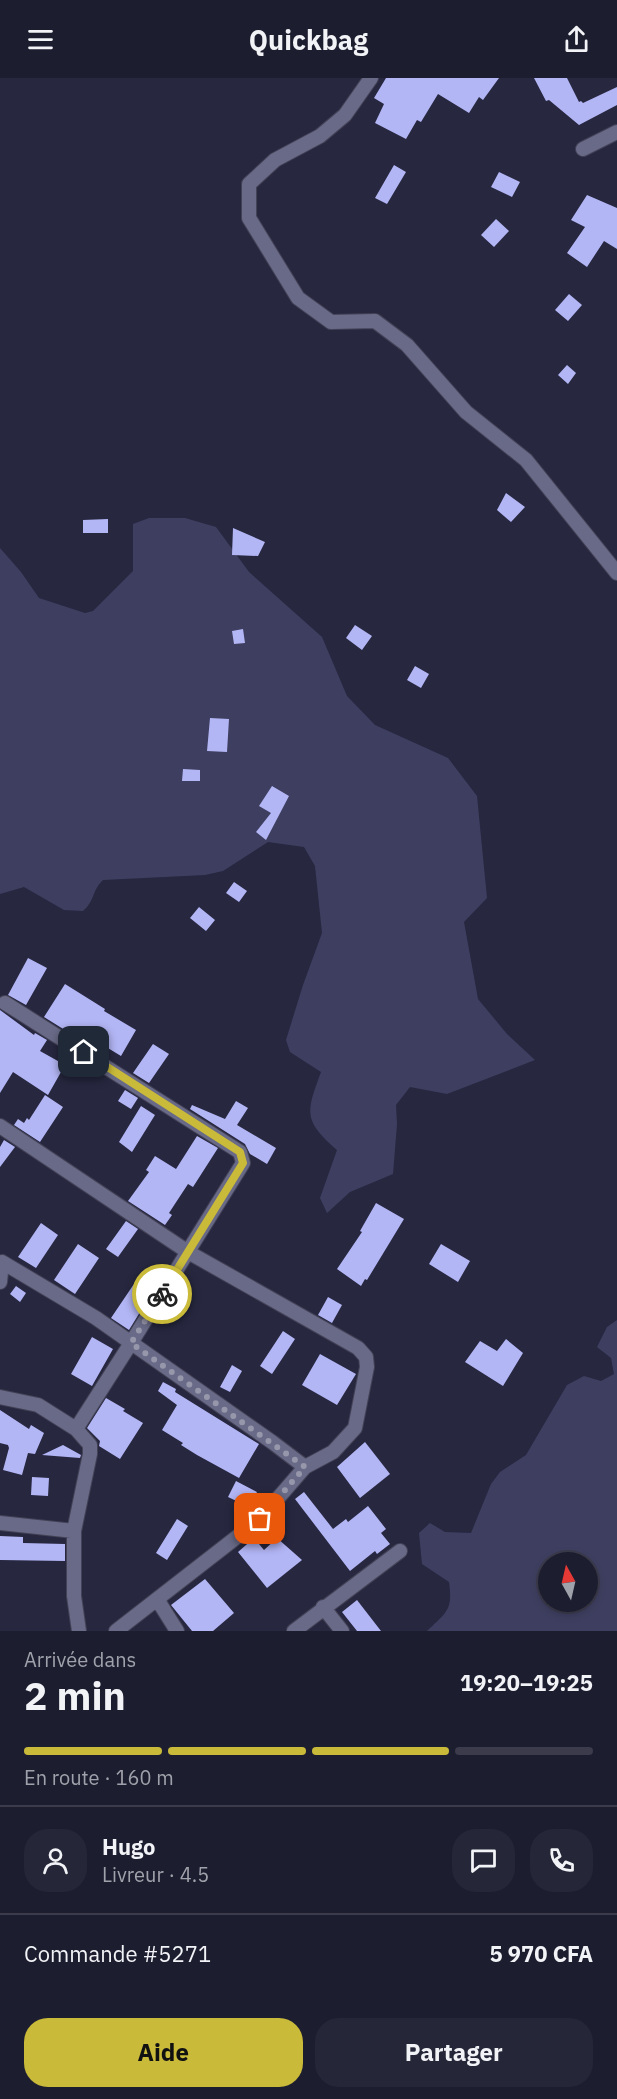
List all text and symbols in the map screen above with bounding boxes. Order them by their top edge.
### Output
text: Quickbag [249,22,368,57]
icon: menu [24,23,57,56]
icon: share [560,23,593,56]
pin [58,1026,109,1077]
icon: home [67,1035,100,1068]
courier [132,1264,192,1324]
icon: bike [146,1278,179,1311]
pin [234,1493,285,1544]
icon: bag [243,1502,276,1535]
north arrow [538,1552,598,1612]
map controls [538,1552,598,1612]
text: Arrivée dans [24,1646,136,1673]
text: 19:20–19:25 [460,1668,593,1697]
text: 2 min [24,1670,126,1721]
text: En route · 160 m [24,1764,174,1791]
button: person [24,1829,87,1892]
button: chat [452,1829,515,1892]
button: phone [530,1829,593,1892]
text: Hugo [102,1832,155,1861]
text: Livreur · 4.5 [102,1861,209,1888]
text: Commande #5271 [24,1939,211,1968]
text: 5 970 CFA [489,1939,593,1968]
button: Aide [24,2018,303,2087]
button: Partager [315,2018,593,2087]

